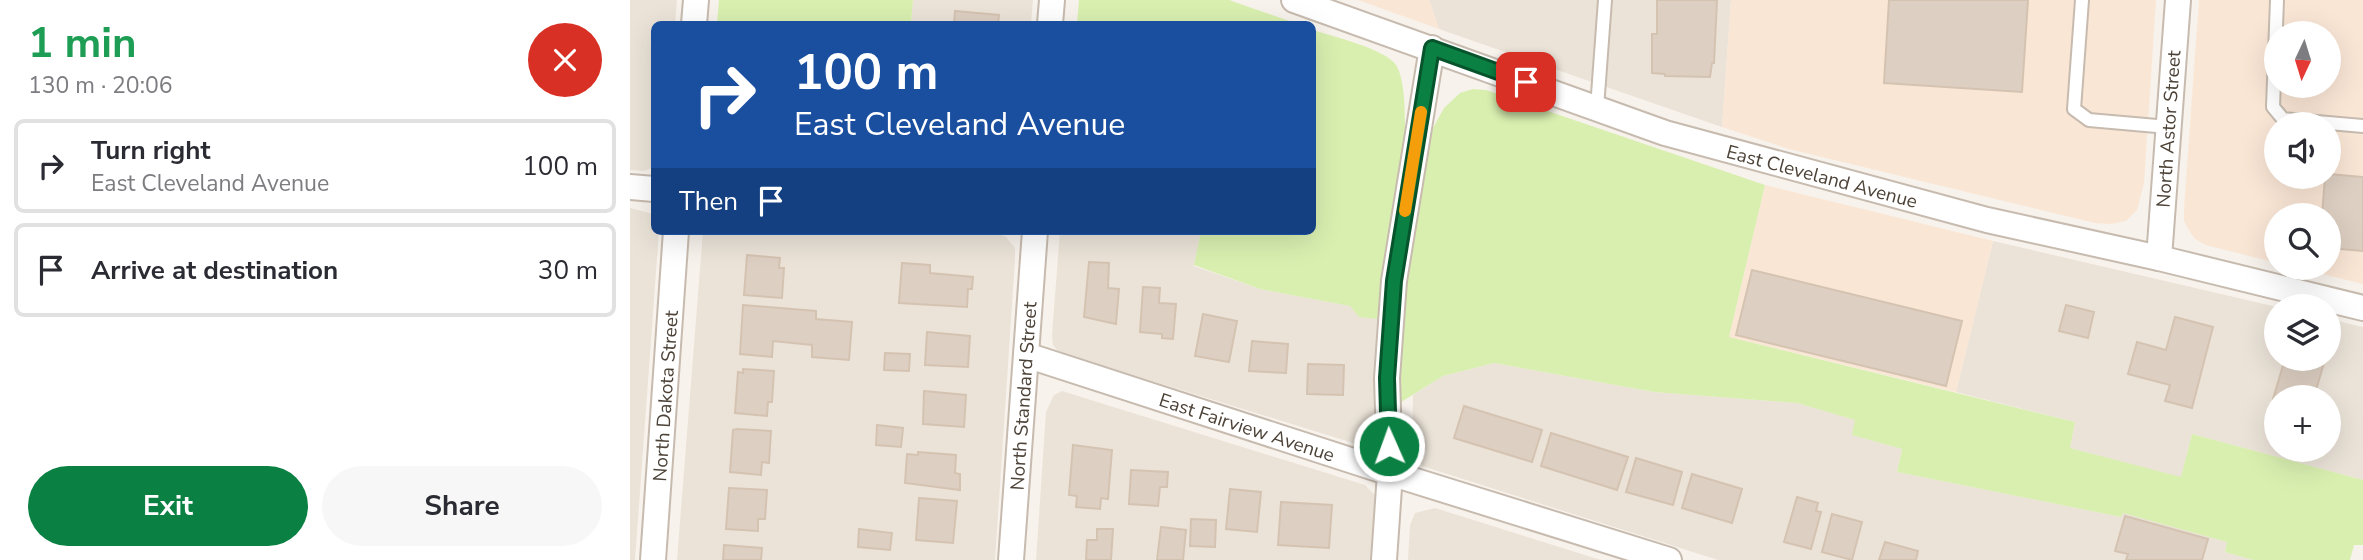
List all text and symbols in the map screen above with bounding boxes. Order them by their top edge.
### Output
text: 1 min [28,15,137,72]
north arrow [2264,21,2342,98]
map controls [2264,21,2341,462]
button: close [528,23,602,97]
text: 100 m [794,39,938,106]
icon: right [679,49,770,140]
street label: North Astor Street [2151,49,2187,209]
pin [1496,52,1556,112]
icon: arrive [1507,63,1545,101]
text: 130 m · 20:06 [28,70,173,101]
text: East Cleveland Avenue [794,103,1125,146]
button: sound [2264,112,2341,189]
text: Turn right [91,133,210,168]
street label: East Cleveland Avenue [1723,139,1920,215]
icon: right [32,147,70,185]
text: 100 m [522,149,598,184]
text: East Cleveland Avenue [91,168,329,199]
icon: arrive [752,182,790,220]
text: Then [679,184,738,219]
button: search [2264,203,2341,280]
icon: arrive [32,251,70,289]
text: Arrive at destination [91,253,338,288]
text: 30 m [538,253,598,288]
button: layers [2264,294,2341,371]
street label: North Standard Street [1004,301,1044,491]
street label: North Dakota Street [647,309,685,483]
button: + [2264,385,2341,462]
street label: East Fairview Avenue [1156,387,1338,469]
position arrow [1352,409,1426,483]
button: Exit [28,466,308,546]
button: Share [322,466,602,546]

